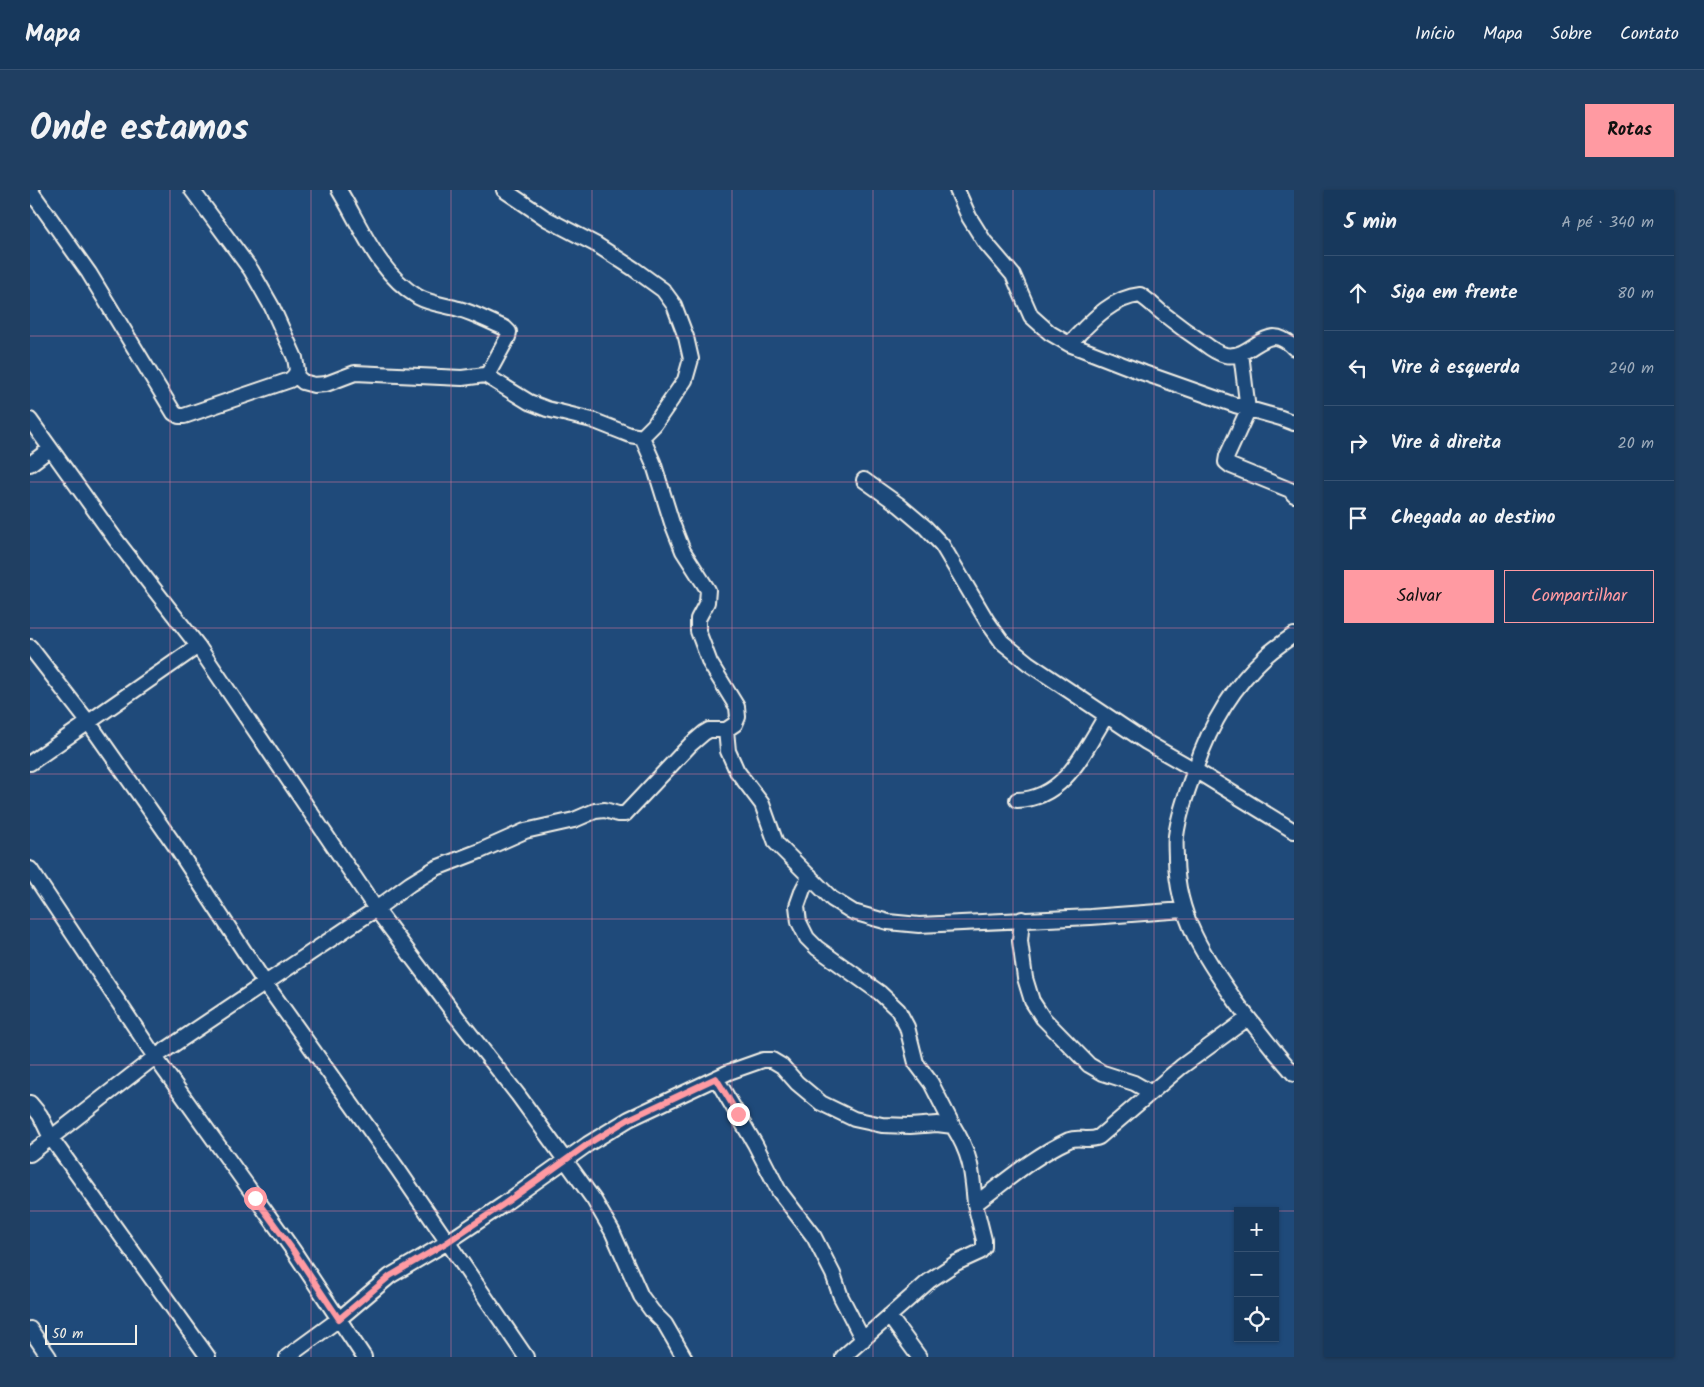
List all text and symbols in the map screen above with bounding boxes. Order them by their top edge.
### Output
text: Mapa [25,15,81,54]
text: Início [1415,20,1455,49]
text: Mapa [1483,20,1523,49]
text: Sobre [1551,20,1592,49]
text: Contato [1620,20,1679,49]
text: Onde estamos [30,102,249,158]
button: Rotas [1585,104,1674,157]
text: 5 min [1344,206,1397,239]
text: A pé · 340 m [1561,210,1654,235]
text: Siga em frente [1391,278,1518,308]
icon: ahead [1344,279,1372,307]
text: 80 m [1617,281,1654,306]
text: Vire à esquerda [1391,353,1520,383]
icon: left [1344,354,1372,382]
text: 240 m [1609,356,1654,381]
text: Vire à direita [1391,428,1501,458]
icon: right [1344,429,1372,457]
text: 20 m [1618,431,1654,456]
text: Chegada ao destino [1391,503,1556,533]
icon: arrive [1344,504,1372,532]
button: Salvar [1344,570,1494,623]
button: Compartilhar [1504,570,1654,623]
route end [727,1103,750,1126]
route start [244,1187,267,1210]
map controls [1234,1207,1279,1342]
button: + [1234,1207,1279,1252]
button: − [1234,1252,1279,1297]
button: locate [1234,1297,1279,1342]
scale bar [45,1322,138,1345]
text: 50 m [52,1323,83,1345]

